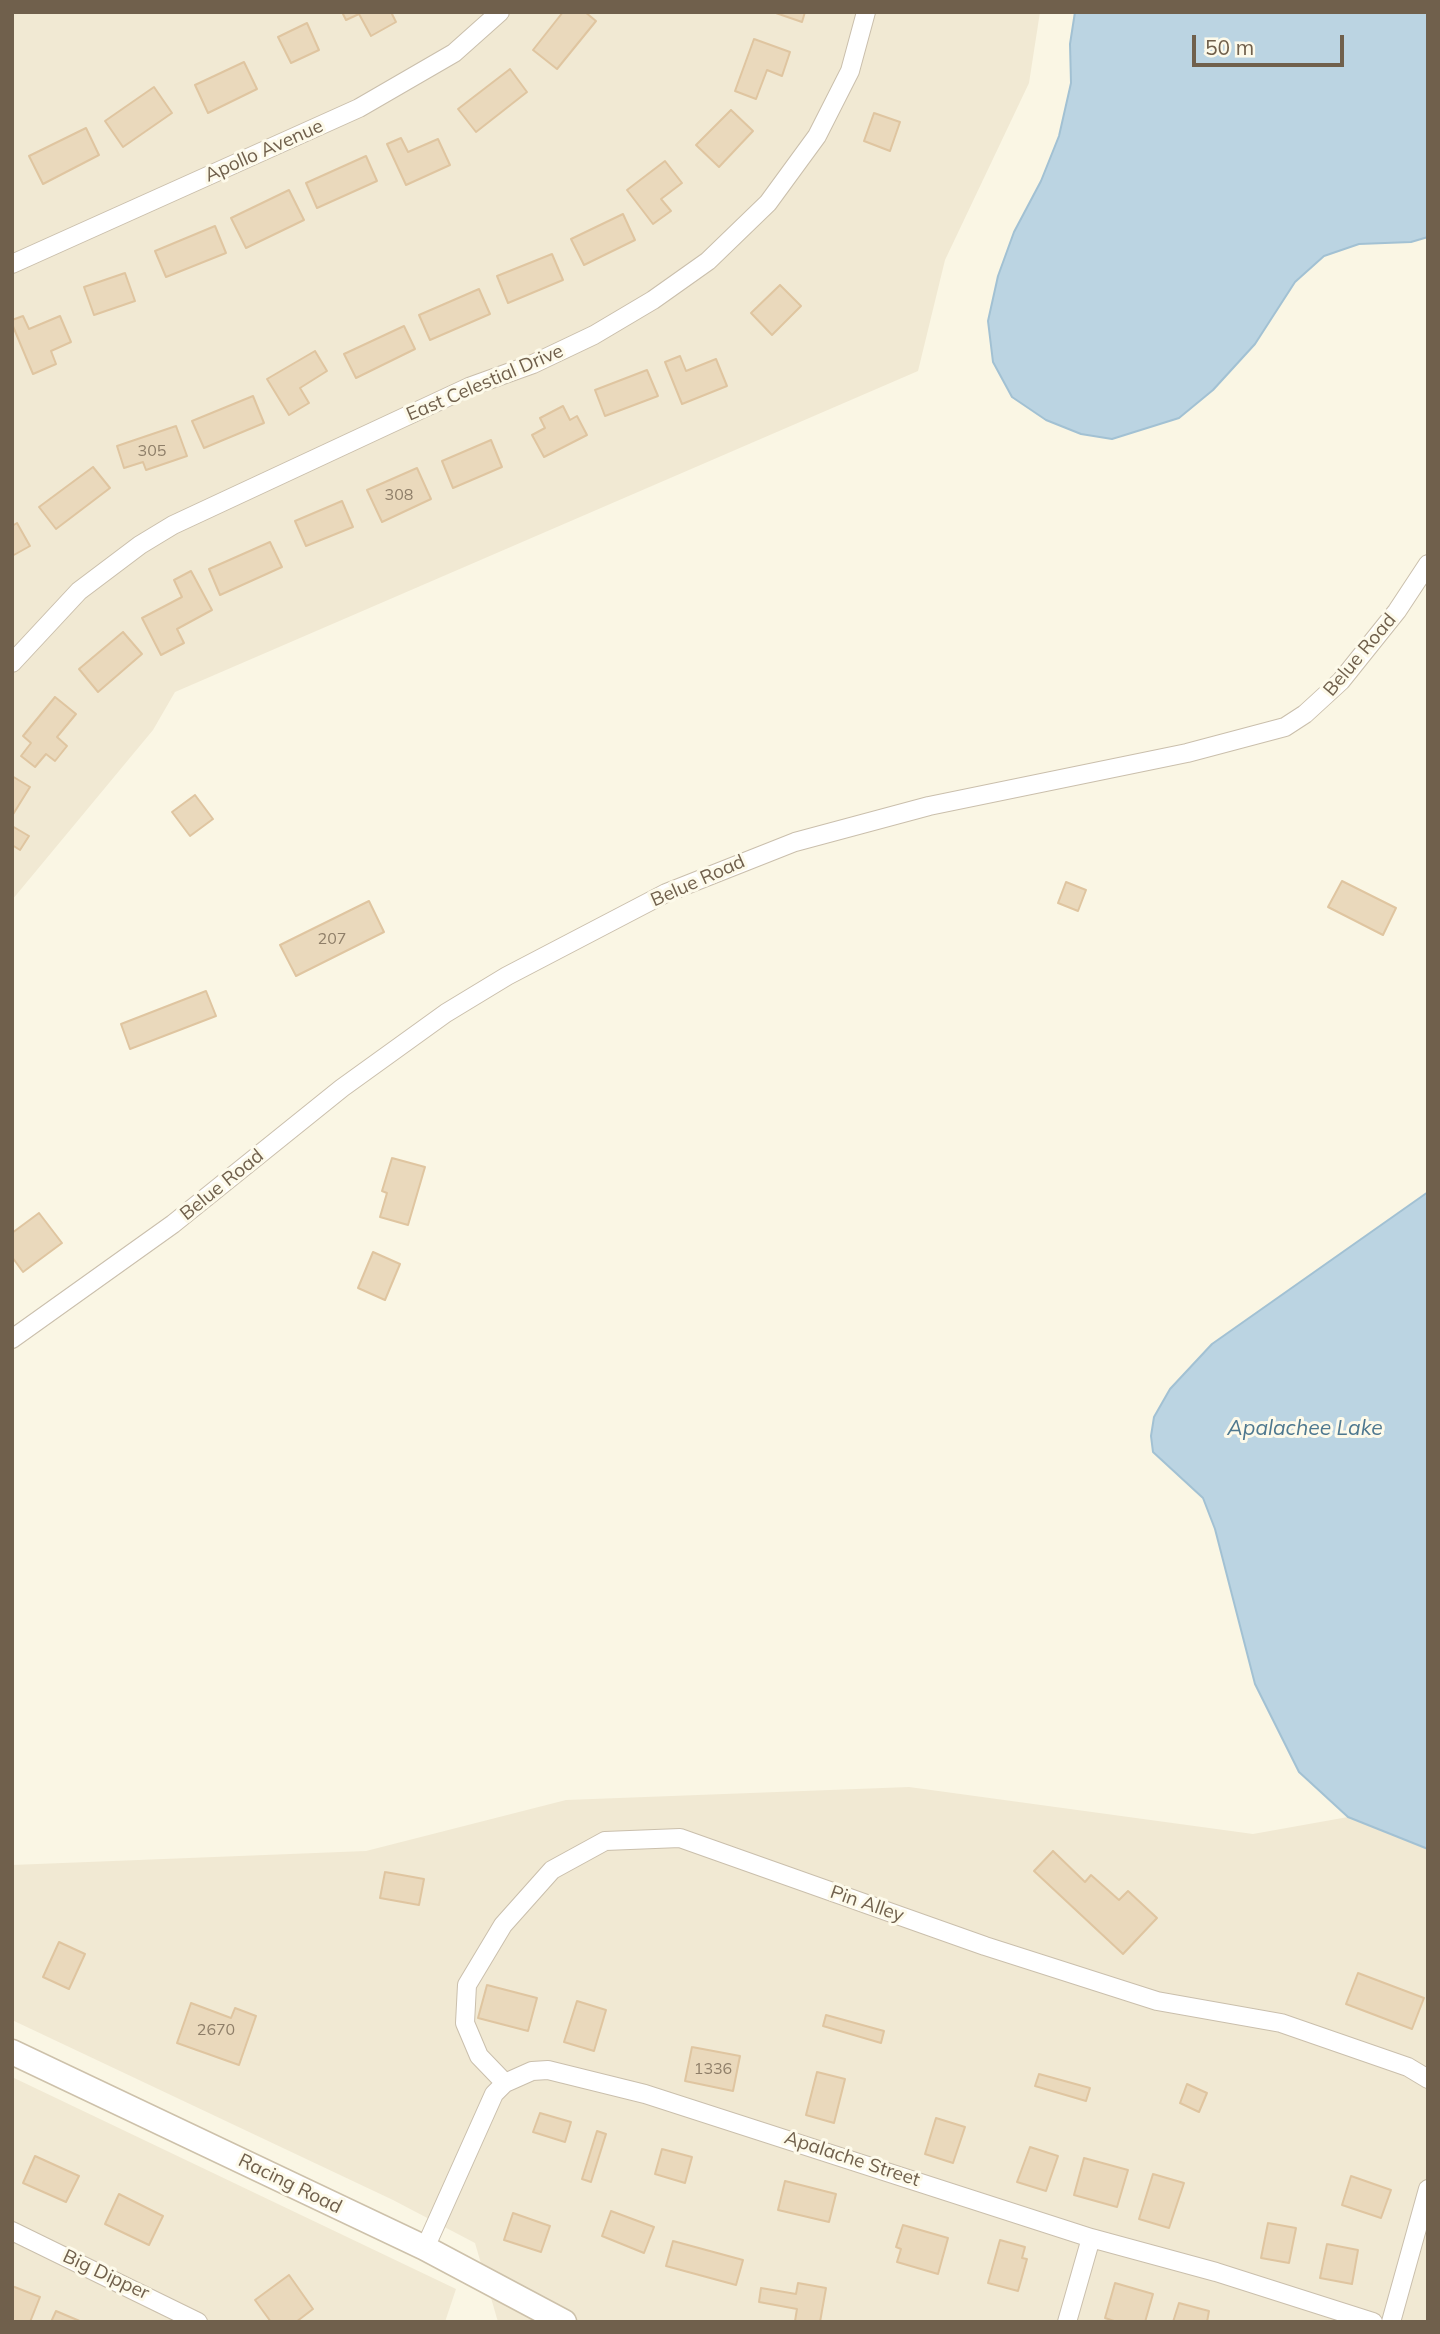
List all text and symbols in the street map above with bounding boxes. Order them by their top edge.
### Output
scale bar [1195,21,1347,65]
text: 50 m [1205,34,1254,60]
street label: Apollo Avenue [201,115,327,187]
street label: East Celestial Drive [403,340,567,426]
house number: 305 [138,441,166,461]
house number: 308 [385,485,413,505]
street label: Belue Road [1319,609,1401,701]
street label: Belue Road [647,850,749,912]
house number: 207 [318,929,346,949]
street label: Belue Road [176,1144,268,1226]
water label: Apalachee Lake [1227,1416,1383,1442]
street label: Pin Alley [827,1881,907,1927]
house number: 2670 [197,2020,235,2040]
house number: 1336 [694,2059,732,2079]
street label: Apalache Street [781,2126,923,2192]
street label: Racing Road [234,2149,346,2219]
street label: Big Dipper [59,2245,153,2305]

